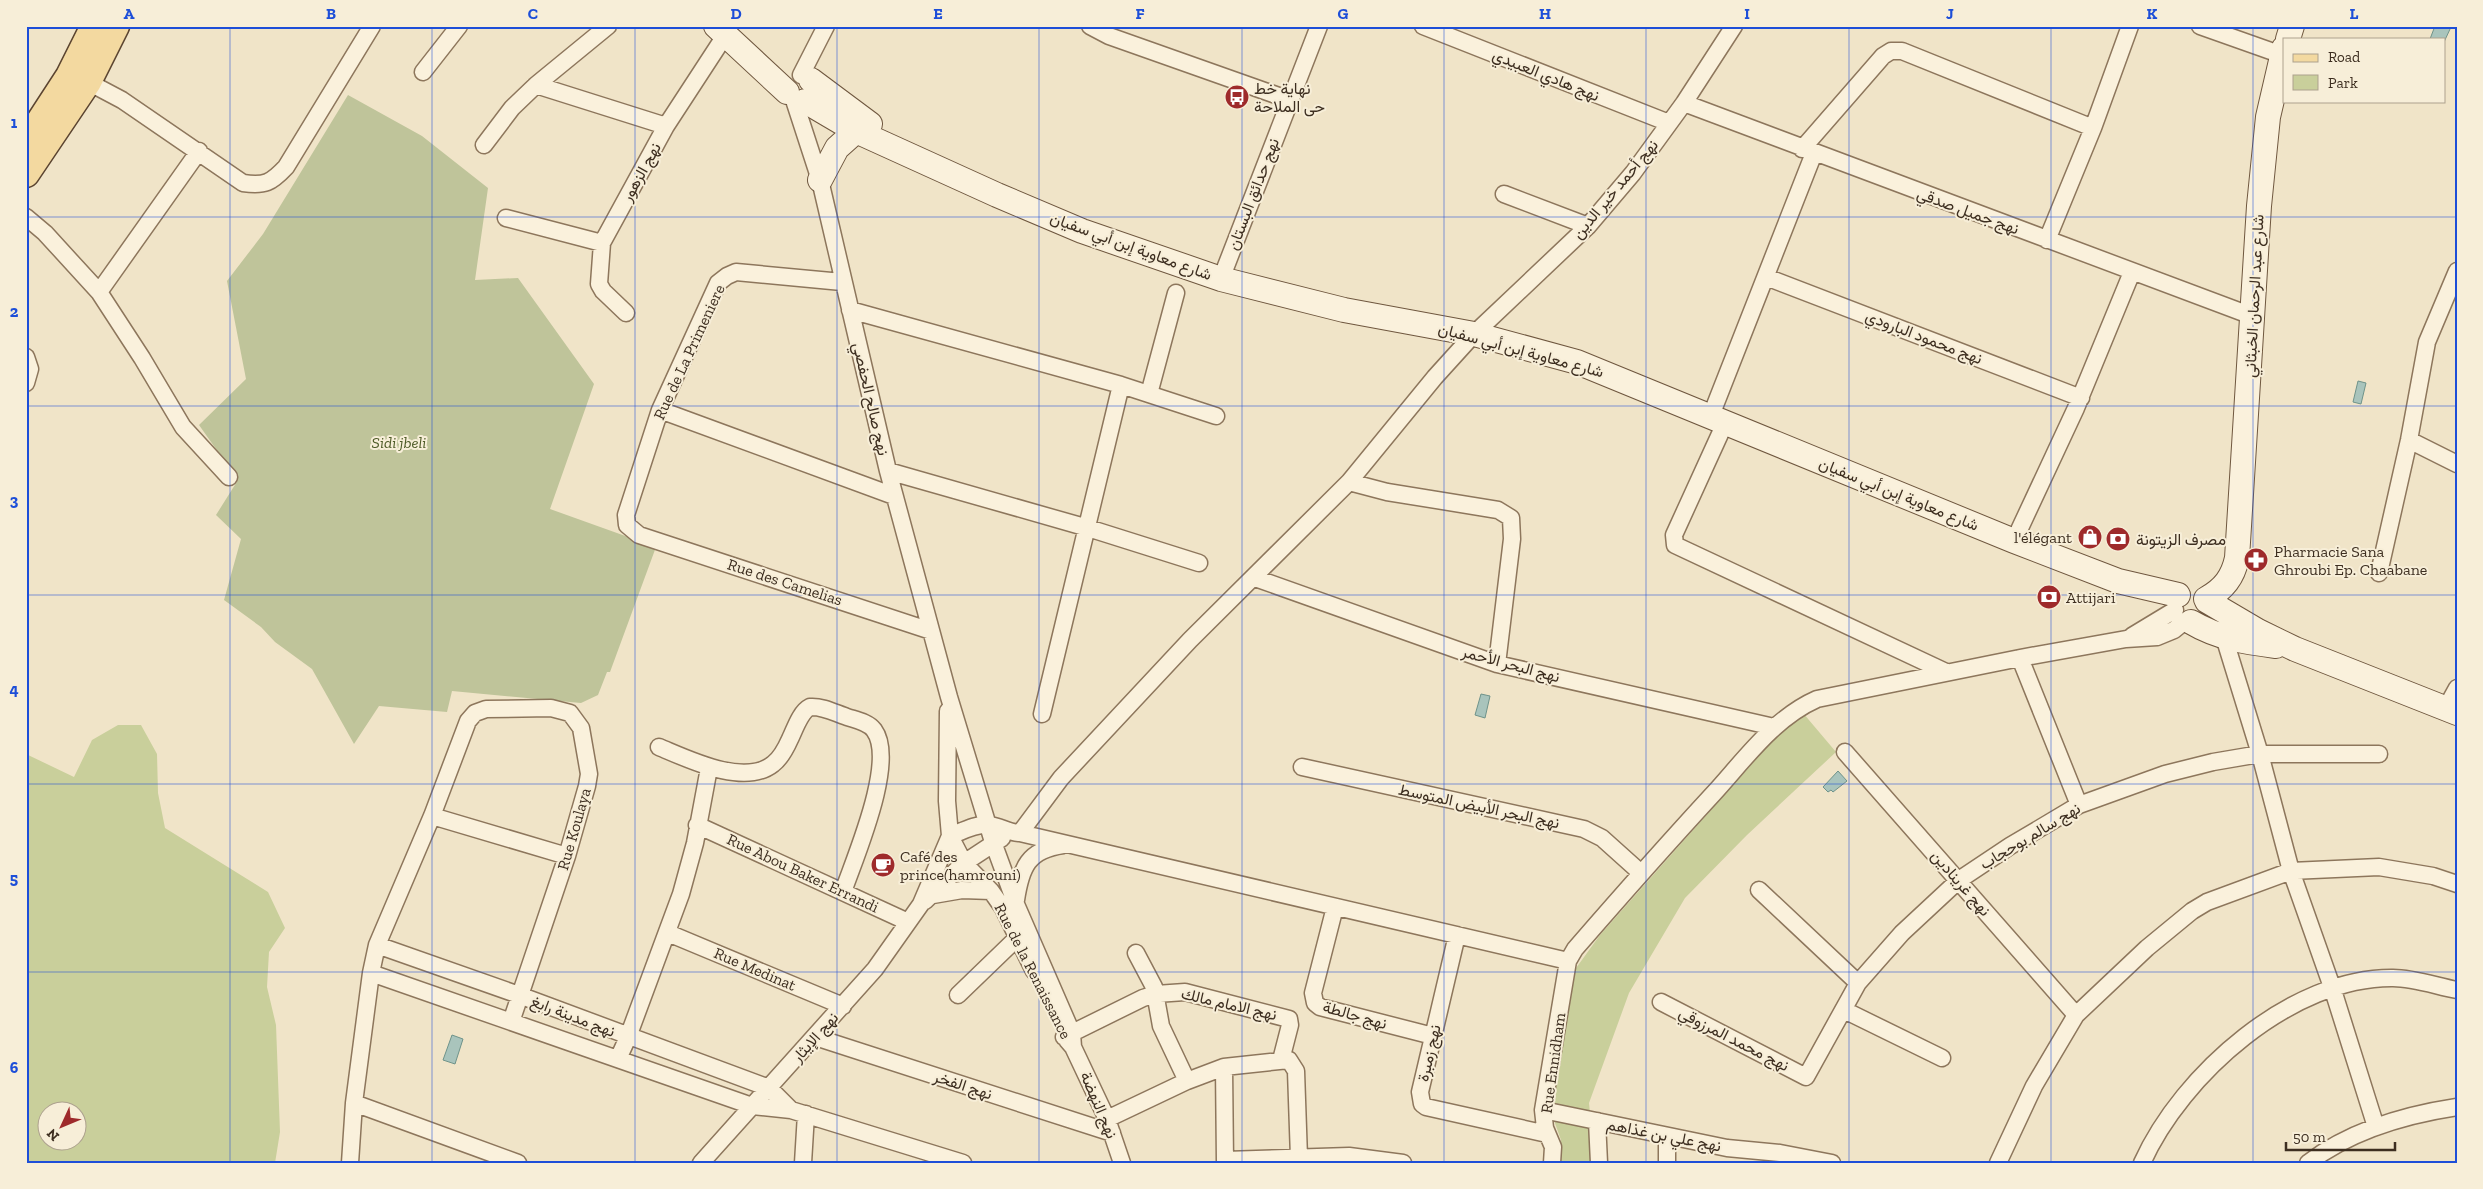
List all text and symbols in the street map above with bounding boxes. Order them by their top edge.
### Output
text: A [124,4,135,23]
text: B [326,4,336,23]
text: C [528,4,538,23]
text: D [730,4,742,23]
text: E [933,4,943,23]
text: F [1135,4,1145,23]
text: G [1338,4,1349,23]
text: H [1539,4,1551,23]
text: I [1744,4,1750,23]
text: J [1946,4,1954,23]
text: K [2147,4,2158,23]
text: L [2350,4,2359,23]
legend [2283,38,2446,102]
street label: نهج هادي العبيدي [1488,45,1602,109]
text: Road [2328,48,2361,66]
text: Park [2328,74,2358,92]
place label: نهاية خط حى الملاحة [1254,79,1325,117]
bus stop icon: نهاية خط حى الملاحة [1224,84,1250,110]
text: 1 [11,113,18,132]
street label: نهج حدائق البستان [1223,135,1285,253]
street label: نهج أحمد خير الدين [1568,136,1664,244]
street label: نهج الزهور [617,139,667,206]
street label: نهج جميل صدقي [1913,184,2022,242]
street label: شارع معاوية إبن أبي سفيان [1046,208,1214,288]
street label: شارع عبد الرحمان الخبثاني [2240,214,2272,378]
street label: Rue de La Primeniere [649,281,729,423]
text: 2 [10,302,19,321]
street label: نهج محمود البارودي [1861,306,1985,372]
street label: شارع معاوية إبن أبي سفيان [1435,319,1606,385]
street label: نهج صالح الحفصي [845,341,893,458]
park label: Sidi jbeli [372,433,426,452]
street label: شارع معاوية إبن أبي سفيان [1815,453,1982,538]
text: 3 [10,491,19,510]
shop icon: l'élégant [2077,524,2103,550]
bank icon: مصرف الزيتونة [2105,526,2131,552]
place label: l'élégant [2014,528,2072,547]
place label: مصرف الزيتونة [2136,530,2226,550]
place label: Pharmacie Sana Ghroubi Ep. Chaabane [2274,542,2427,579]
pharmacy icon: Pharmacie Sana Ghroubi Ep. Chaabane [2243,547,2269,573]
street label: Rue des Camelias [725,554,845,610]
bank icon: Attijari [2036,584,2062,610]
place label: Attijari [2066,588,2116,607]
street label: نهج البحر الأحمر [1458,642,1562,688]
text: 4 [9,680,19,699]
street label: نهج البحر الأبيض المتوسط [1396,780,1561,834]
street label: Rue Koulaya [553,785,595,872]
street label: نهج سالم بوحجاب [1976,798,2085,875]
street label: Rue Abou Baker Errandi [724,829,882,917]
street label: نهج غرينادين [1926,846,1995,921]
place label: Café des prince(hamrouni) [900,847,1021,884]
cafe icon: Café des prince(hamrouni) [870,852,896,878]
text: 5 [10,869,18,888]
street label: Rue de la Renaissance [990,900,1076,1042]
street label: Rue Medinat [711,943,799,995]
street label: نهج الامام مالك [1179,984,1279,1026]
street label: نهج مدينة رابغ [527,991,618,1043]
street label: نهج جالطة [1320,997,1389,1035]
street label: نهج محمد المرزوقي [1674,1003,1792,1079]
street label: نهج الإيثار [787,1008,844,1068]
street label: Rue Ennidham [1537,1011,1569,1115]
street label: نهج زمبرة [1413,1023,1447,1084]
text: 6 [10,1058,19,1077]
street label: نهج الفخر [930,1066,995,1105]
street label: نهج النهضة [1075,1069,1122,1142]
north arrow [38,1102,88,1152]
street label: نهج علي بن غذاهم [1604,1115,1723,1159]
scale bar [2286,1119,2394,1151]
text: N [43,1125,63,1144]
text: 50 m [2293,1128,2326,1146]

